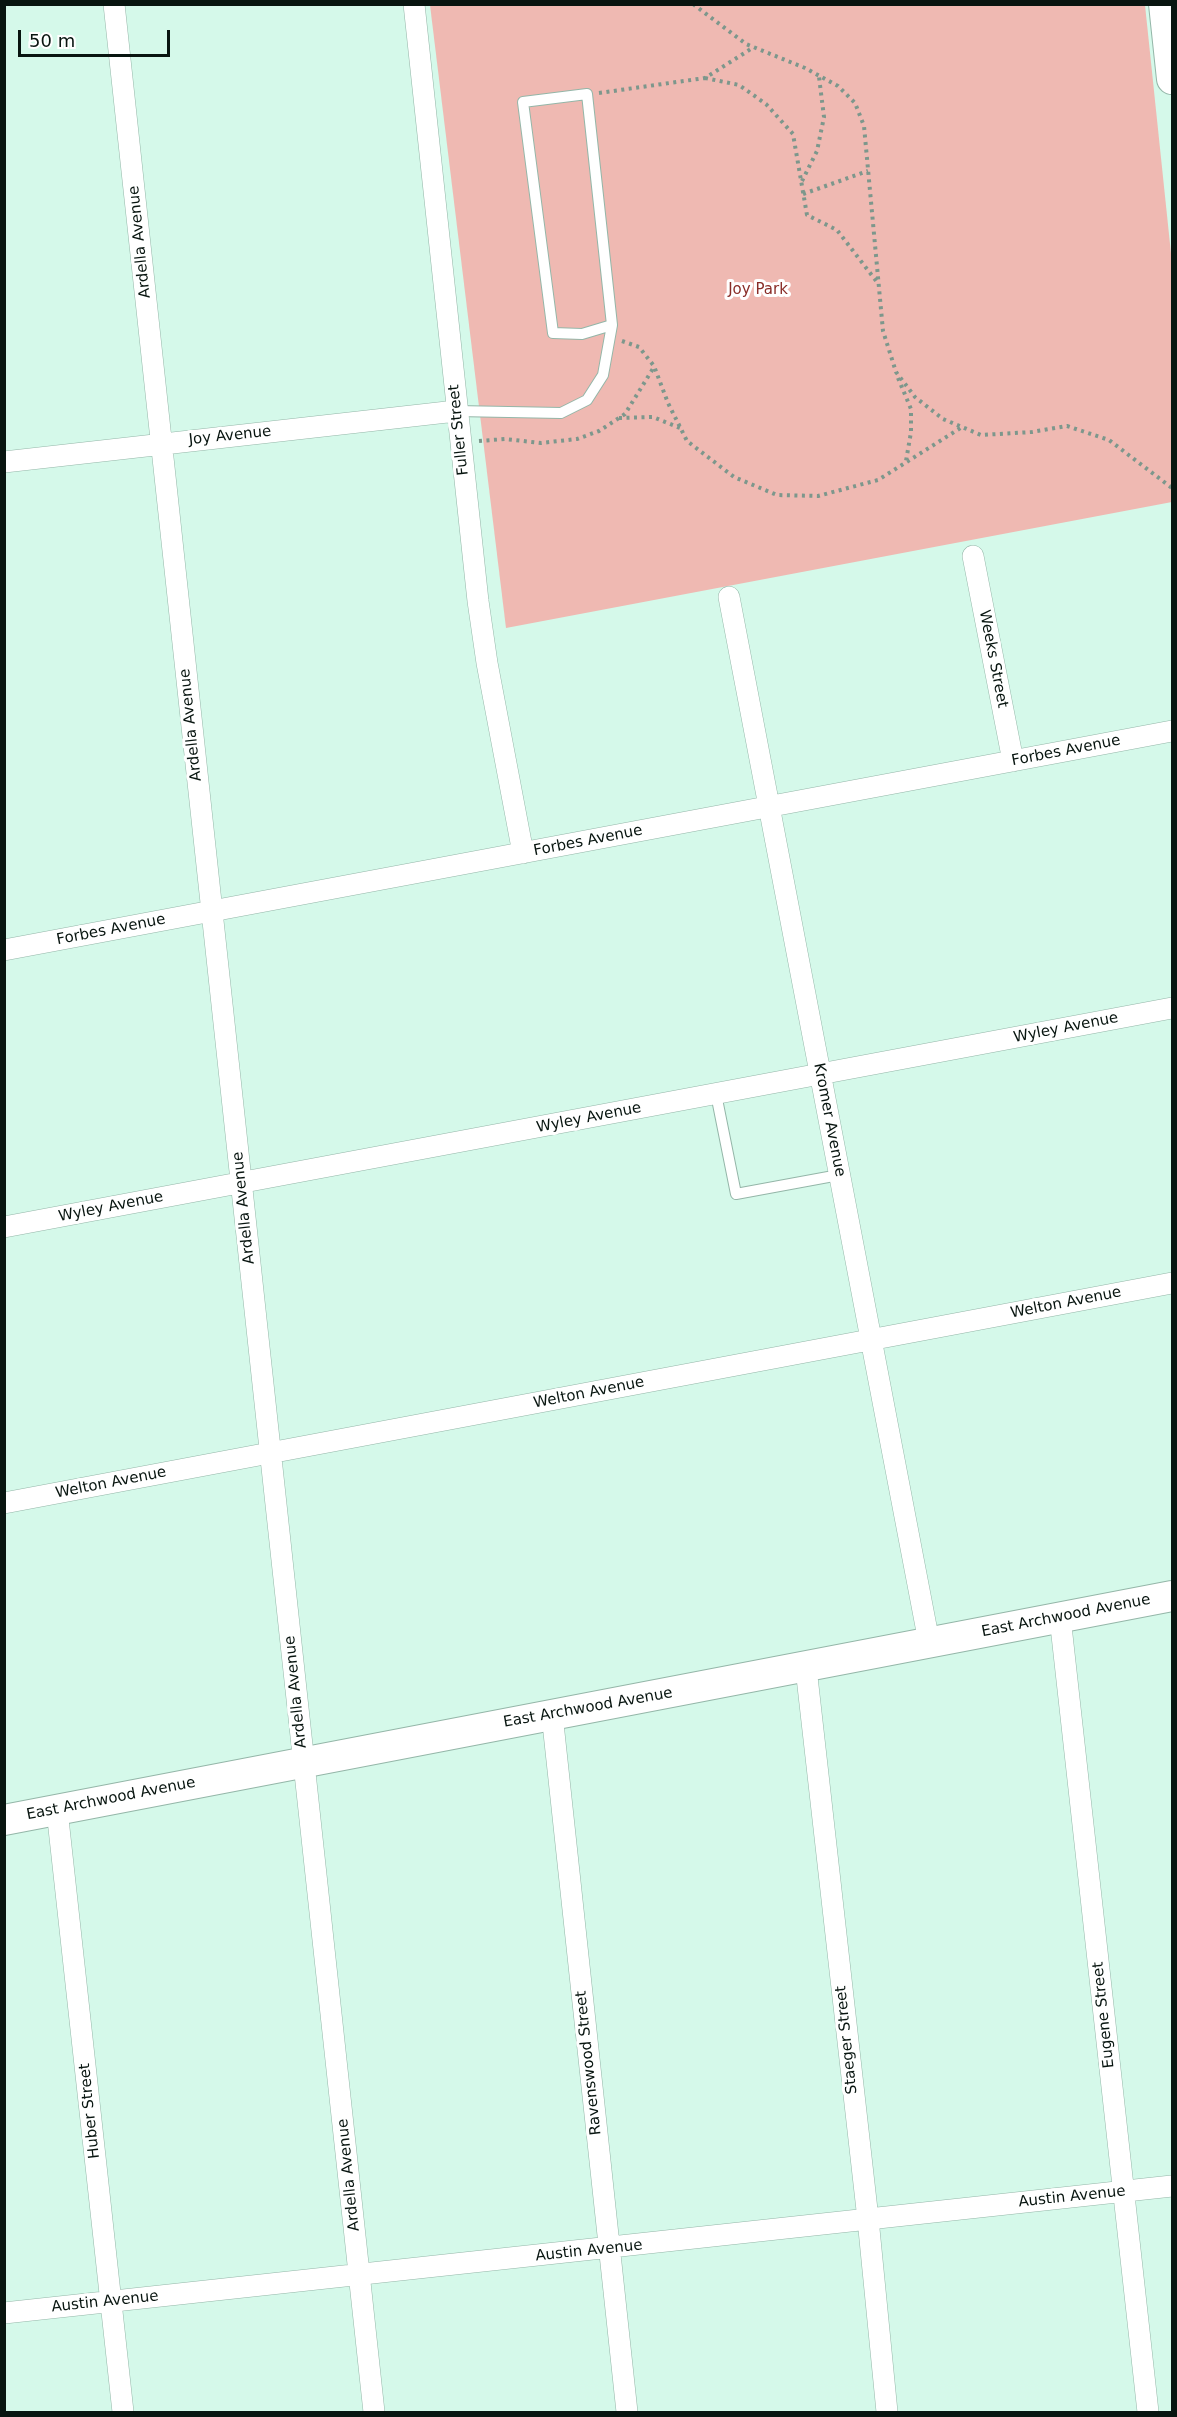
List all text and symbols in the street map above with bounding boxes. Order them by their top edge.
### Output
scale bar [21,18,172,56]
text: 50 m [29,30,75,51]
street label: Ardella Avenue [125,185,155,299]
park label: Joy Park [728,281,788,299]
street label: Fuller Street [445,384,473,476]
street label: Joy Avenue [188,423,272,449]
street label: Weeks Street [975,609,1011,709]
street label: Ardella Avenue [176,668,206,782]
street label: Forbes Avenue [1010,732,1122,770]
street label: Forbes Avenue [532,822,644,860]
street label: Forbes Avenue [55,911,167,949]
street label: Wyley Avenue [1012,1009,1120,1047]
street label: Kromer Avenue [809,1062,849,1178]
street label: Wyley Avenue [535,1099,643,1137]
street label: Ardella Avenue [229,1151,259,1265]
street label: Wyley Avenue [57,1188,165,1226]
street label: Welton Avenue [1009,1283,1123,1323]
street label: Welton Avenue [532,1373,646,1413]
street label: Welton Avenue [54,1463,168,1503]
street label: East Archwood Avenue [980,1591,1152,1641]
street label: Ardella Avenue [281,1635,311,1749]
street label: East Archwood Avenue [502,1684,674,1732]
street label: East Archwood Avenue [25,1774,197,1824]
street label: Eugene Street [1089,1961,1119,2069]
street label: Staeger Street [832,1985,862,2095]
street label: Ravenswood Street [572,1990,606,2136]
street label: Huber Street [76,2062,104,2160]
street label: Ardella Avenue [334,2118,364,2232]
street label: Austin Avenue [1018,2182,1126,2212]
street label: Austin Avenue [535,2236,643,2266]
street label: Austin Avenue [51,2287,159,2317]

